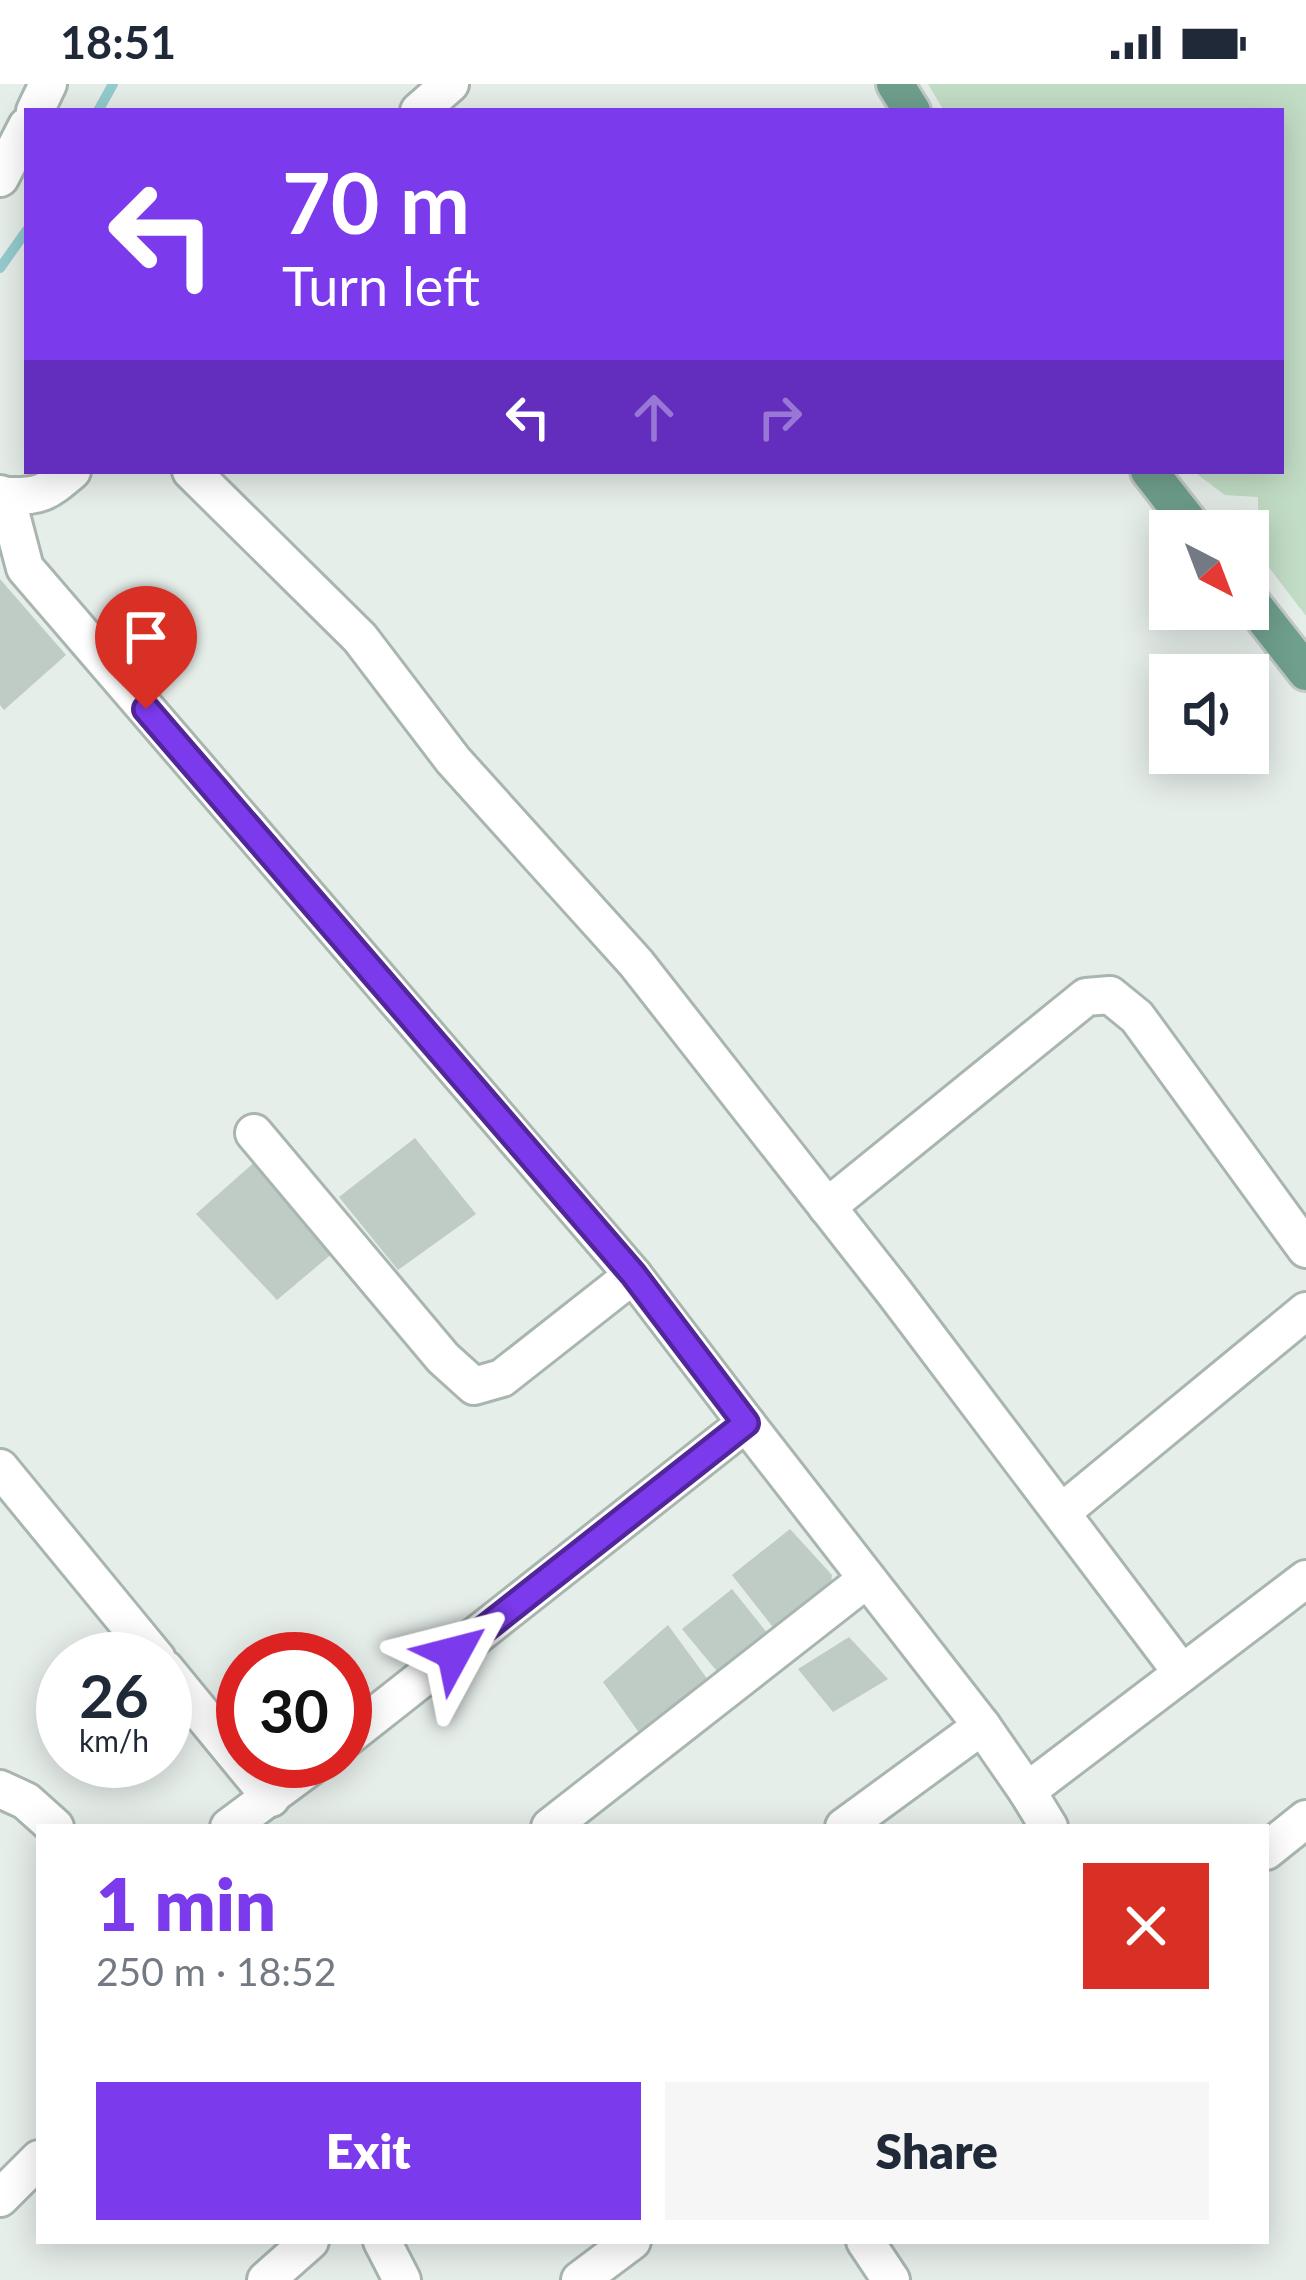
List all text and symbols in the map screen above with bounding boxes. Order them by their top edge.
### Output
text: 18:51 [60,15,176,69]
text: 70 m [282,151,470,252]
icon: left [84,156,240,312]
text: Turn left [282,253,480,318]
icon: left [495,384,561,450]
icon: ahead [621,384,687,450]
icon: right [747,384,813,450]
north arrow [1149,510,1269,630]
map controls [1149,510,1269,774]
pin [95,586,197,709]
icon: arrive [113,604,179,670]
button: sound [1149,654,1269,774]
position arrow [391,1590,517,1716]
speed limit sign: 30 [216,1632,372,1788]
text: 26 [79,1659,149,1731]
text: km/h [79,1722,149,1758]
text: 1 min [96,1860,276,1946]
button: close [1083,1863,1209,1989]
text: 250 m · 18:52 [96,1948,336,1994]
button: Exit [96,2082,641,2220]
button: Share [665,2082,1209,2220]

